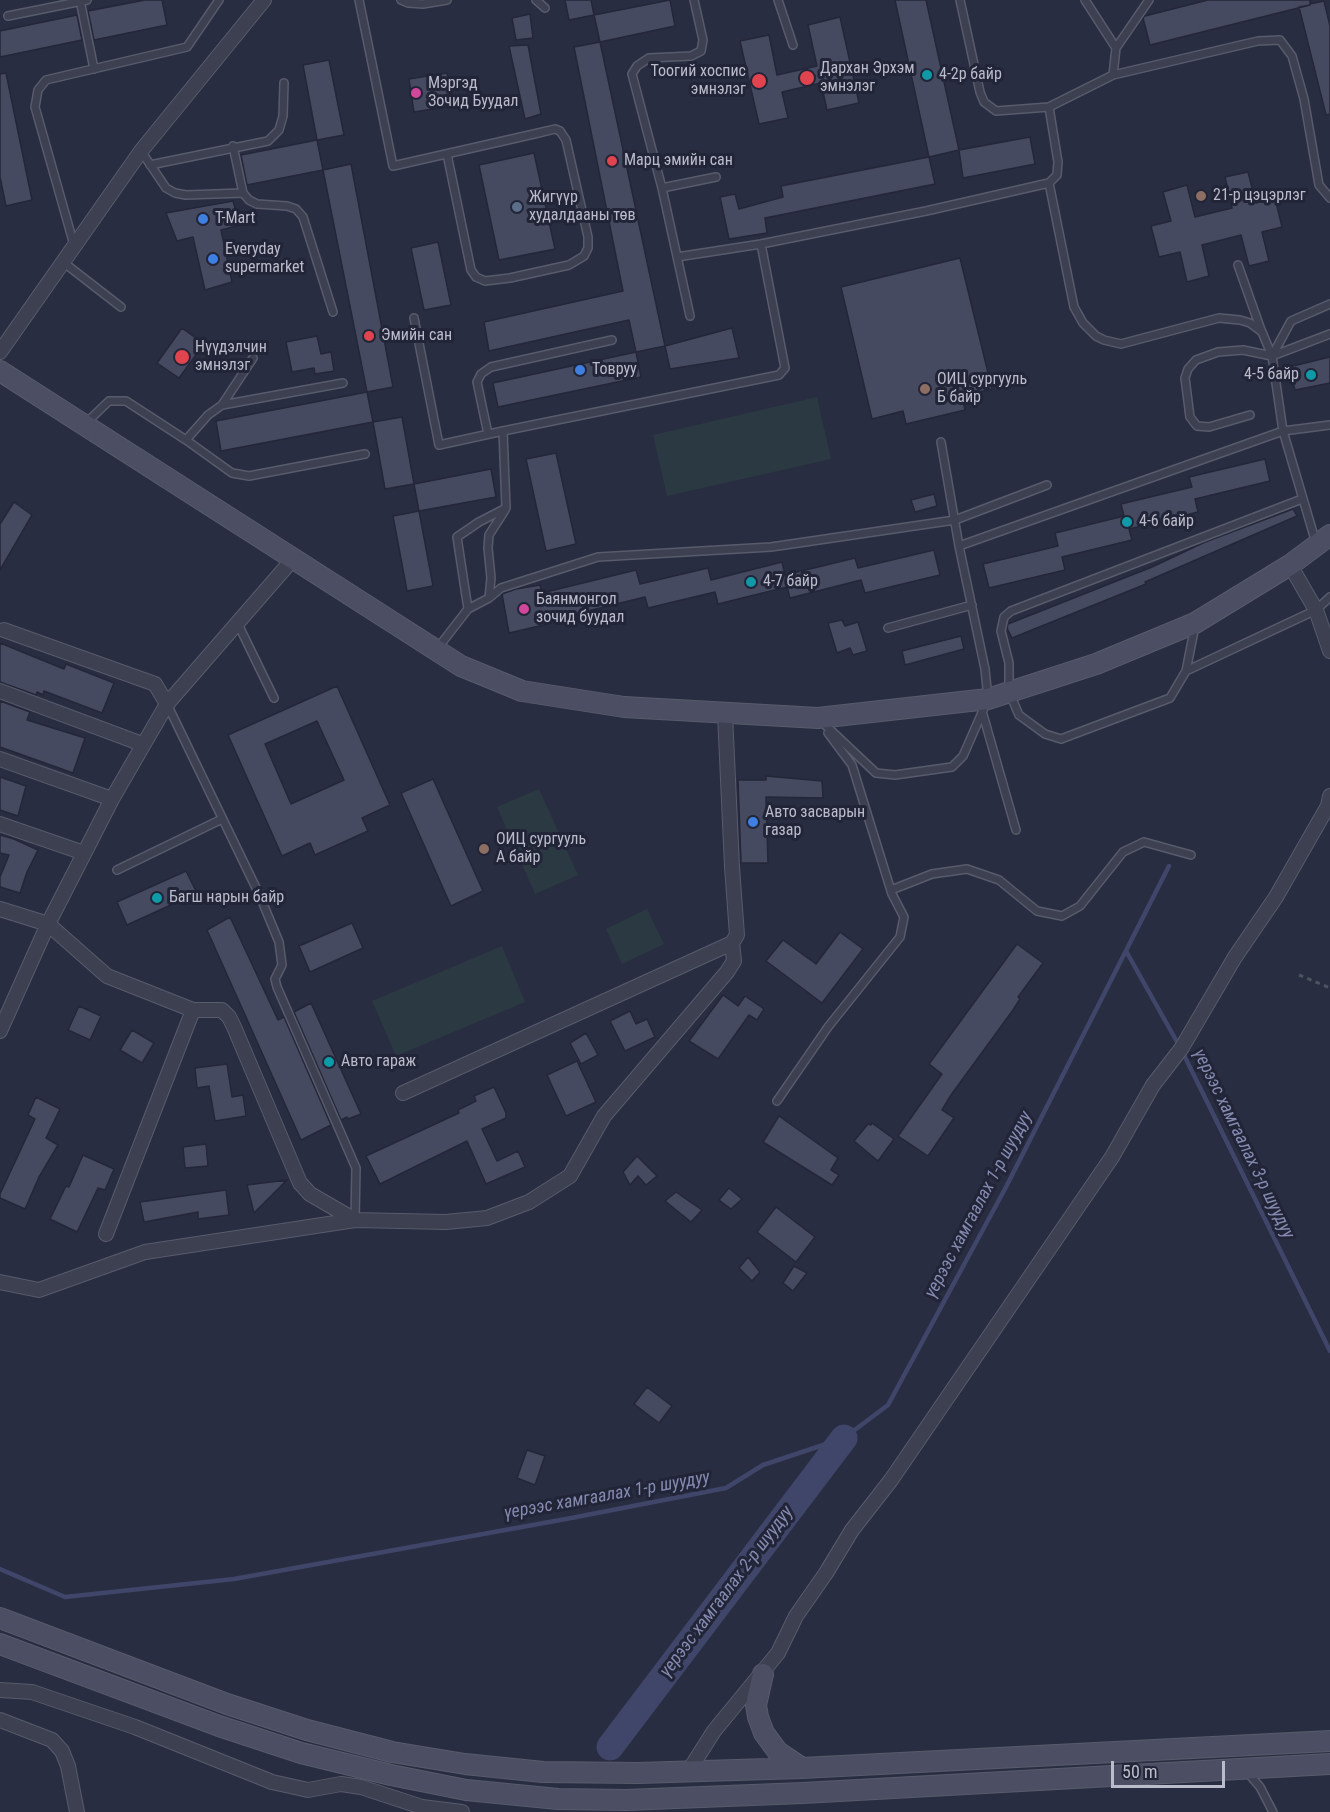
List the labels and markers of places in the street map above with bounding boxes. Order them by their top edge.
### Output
place label: Дархан Эрхэм эмнэлэг [820,59,915,97]
place label: Тоогий хоспис эмнэлэг [650,62,746,100]
place label: 4-2р байр [939,65,1002,85]
marker: 4-2р байр [920,68,934,82]
marker: Дархан Эрхэм эмнэлэг [798,69,816,87]
marker: Тоогий хоспис эмнэлэг [750,72,768,90]
place label: Мэргэд Зочид Буудал [428,74,518,112]
marker: Мэргэд Зочид Буудал [409,86,423,100]
place label: Марц эмийн сан [624,151,733,171]
marker: Марц эмийн сан [605,154,619,168]
place label: 21-р цэцэрлэг [1213,186,1306,206]
place label: Жигүүр худалдааны төв [529,188,635,226]
marker: 21-р цэцэрлэг [1194,189,1208,203]
marker: Жигүүр худалдааны төв [510,200,524,214]
place label: T-Mart [215,209,255,229]
marker: T-Mart [196,212,210,226]
place label: Everyday supermarket [225,240,304,278]
marker: Everyday supermarket [206,252,220,266]
place label: Эмийн сан [381,326,452,346]
marker: Эмийн сан [362,329,376,343]
place label: Нүүдэлчин эмнэлэг [195,338,267,376]
marker: Нүүдэлчин эмнэлэг [173,348,191,366]
place label: Товруу [592,360,637,380]
marker: Товруу [573,363,587,377]
place label: 4-5 байр [1244,365,1299,385]
marker: 4-5 байр [1304,368,1318,382]
place label: ОИЦ сургууль Б байр [937,370,1027,408]
marker: ОИЦ сургууль Б байр [918,382,932,396]
place label: 4-6 байр [1139,512,1194,532]
marker: 4-6 байр [1120,515,1134,529]
place label: 4-7 байр [763,572,818,592]
marker: 4-7 байр [744,575,758,589]
place label: Баянмонгол зочид буудал [536,590,624,628]
marker: Баянмонгол зочид буудал [517,602,531,616]
place label: Авто засварын газар [765,803,865,841]
marker: Авто засварын газар [746,815,760,829]
place label: ОИЦ сургууль А байр [496,830,586,868]
marker: ОИЦ сургууль А байр [477,842,491,856]
place label: Багш нарын байр [169,888,284,908]
marker: Багш нарын байр [150,891,164,905]
place label: Авто гараж [341,1052,416,1072]
marker: Авто гараж [322,1055,336,1069]

